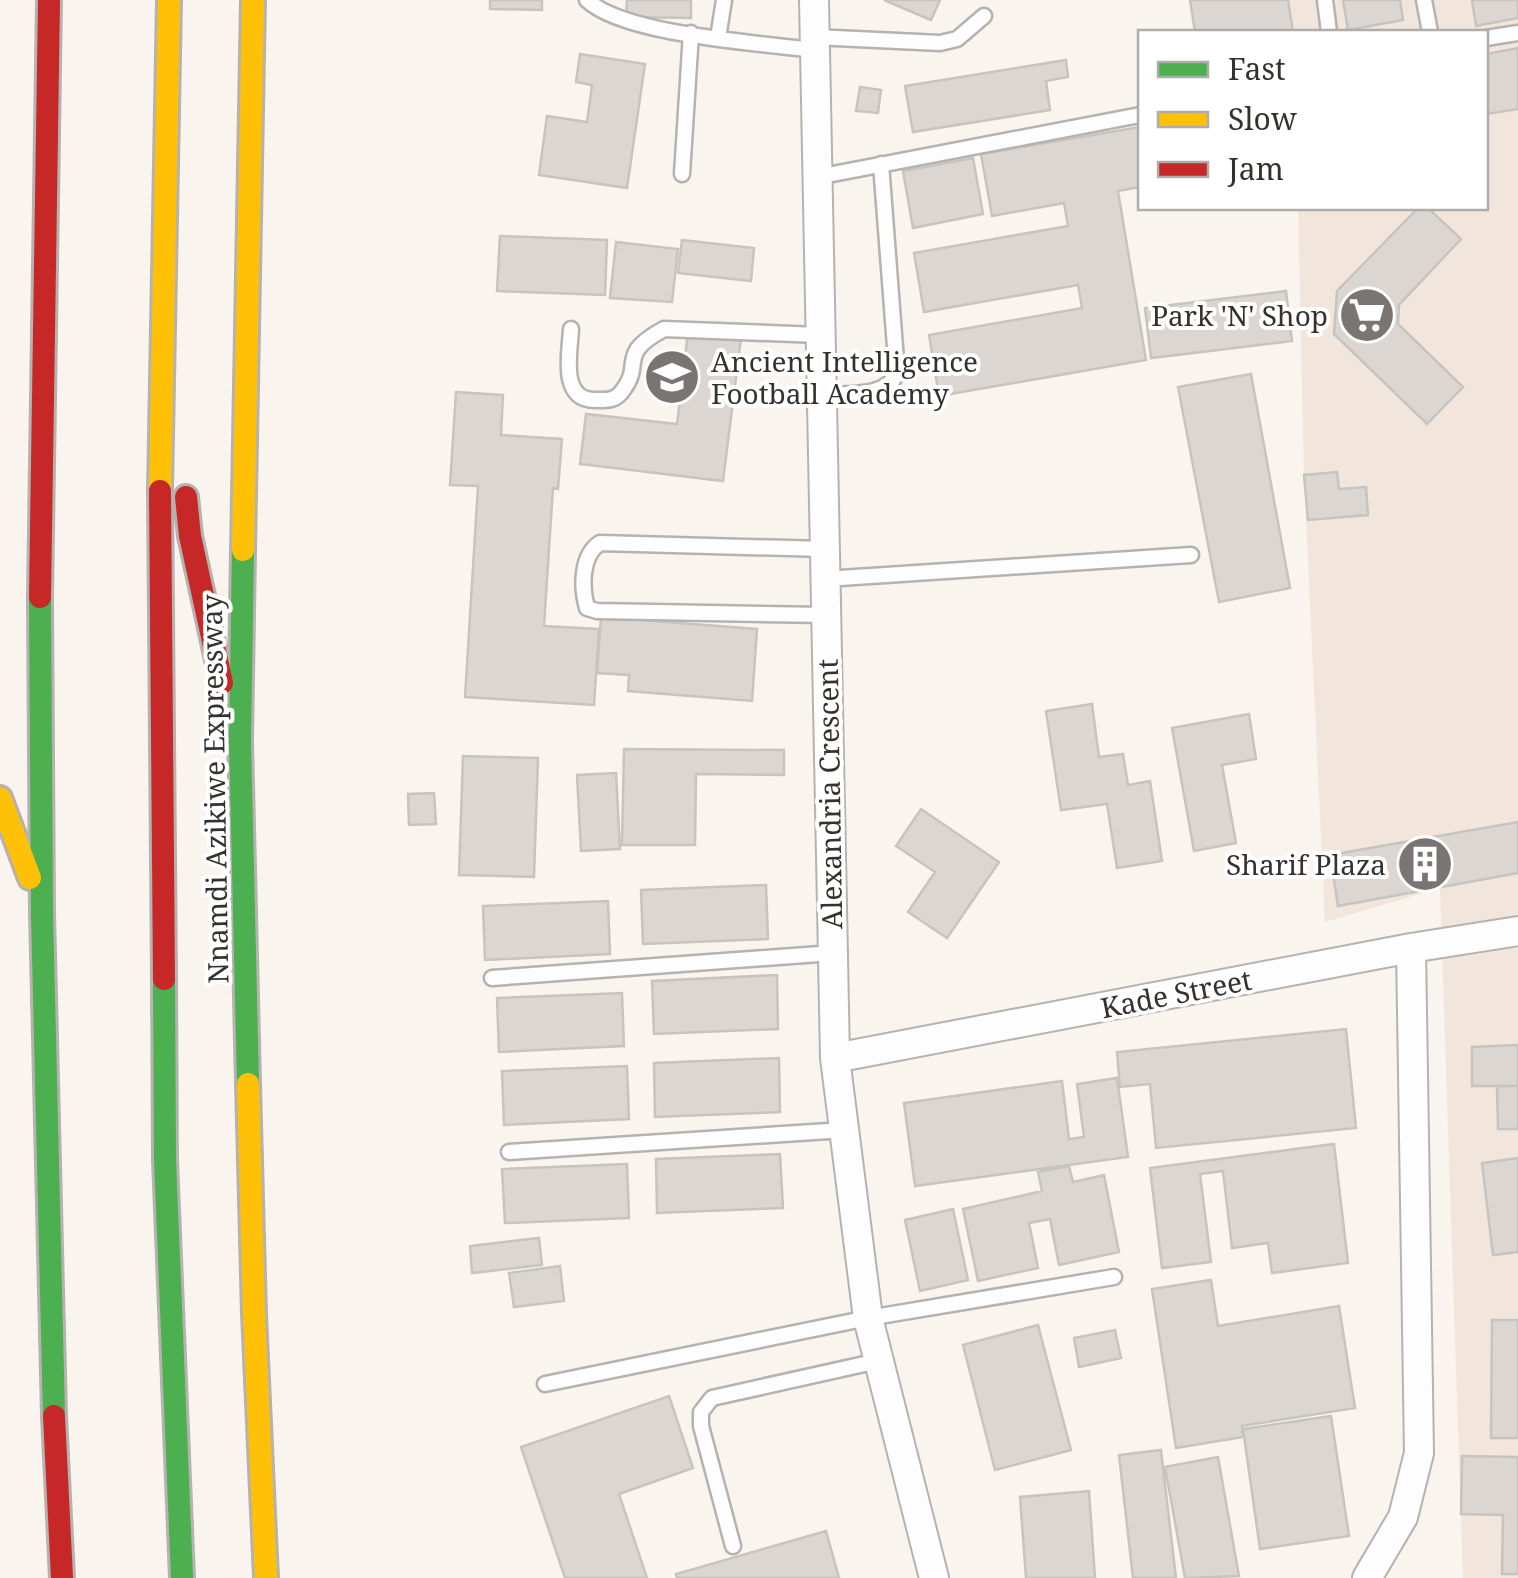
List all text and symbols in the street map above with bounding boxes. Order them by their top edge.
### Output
legend [1138,30,1488,210]
text: Fast [1228,48,1285,89]
text: Slow [1228,98,1297,139]
text: Jam [1227,148,1284,189]
supermarket icon: Park 'N' Shop [1337,285,1397,345]
place label: Park 'N' Shop [1151,296,1328,334]
place label: Ancient Intelligence Football Academy [711,342,978,412]
school or university icon: Ancient Intelligence Football Academy [642,347,702,407]
street label: Nnamdi Azikiwe Expressway [192,594,236,984]
street label: Alexandria Crescent [808,658,850,930]
building icon: Sharif Plaza [1395,834,1455,894]
place label: Sharif Plaza [1226,845,1386,883]
street label: Kade Street [1097,960,1255,1026]

